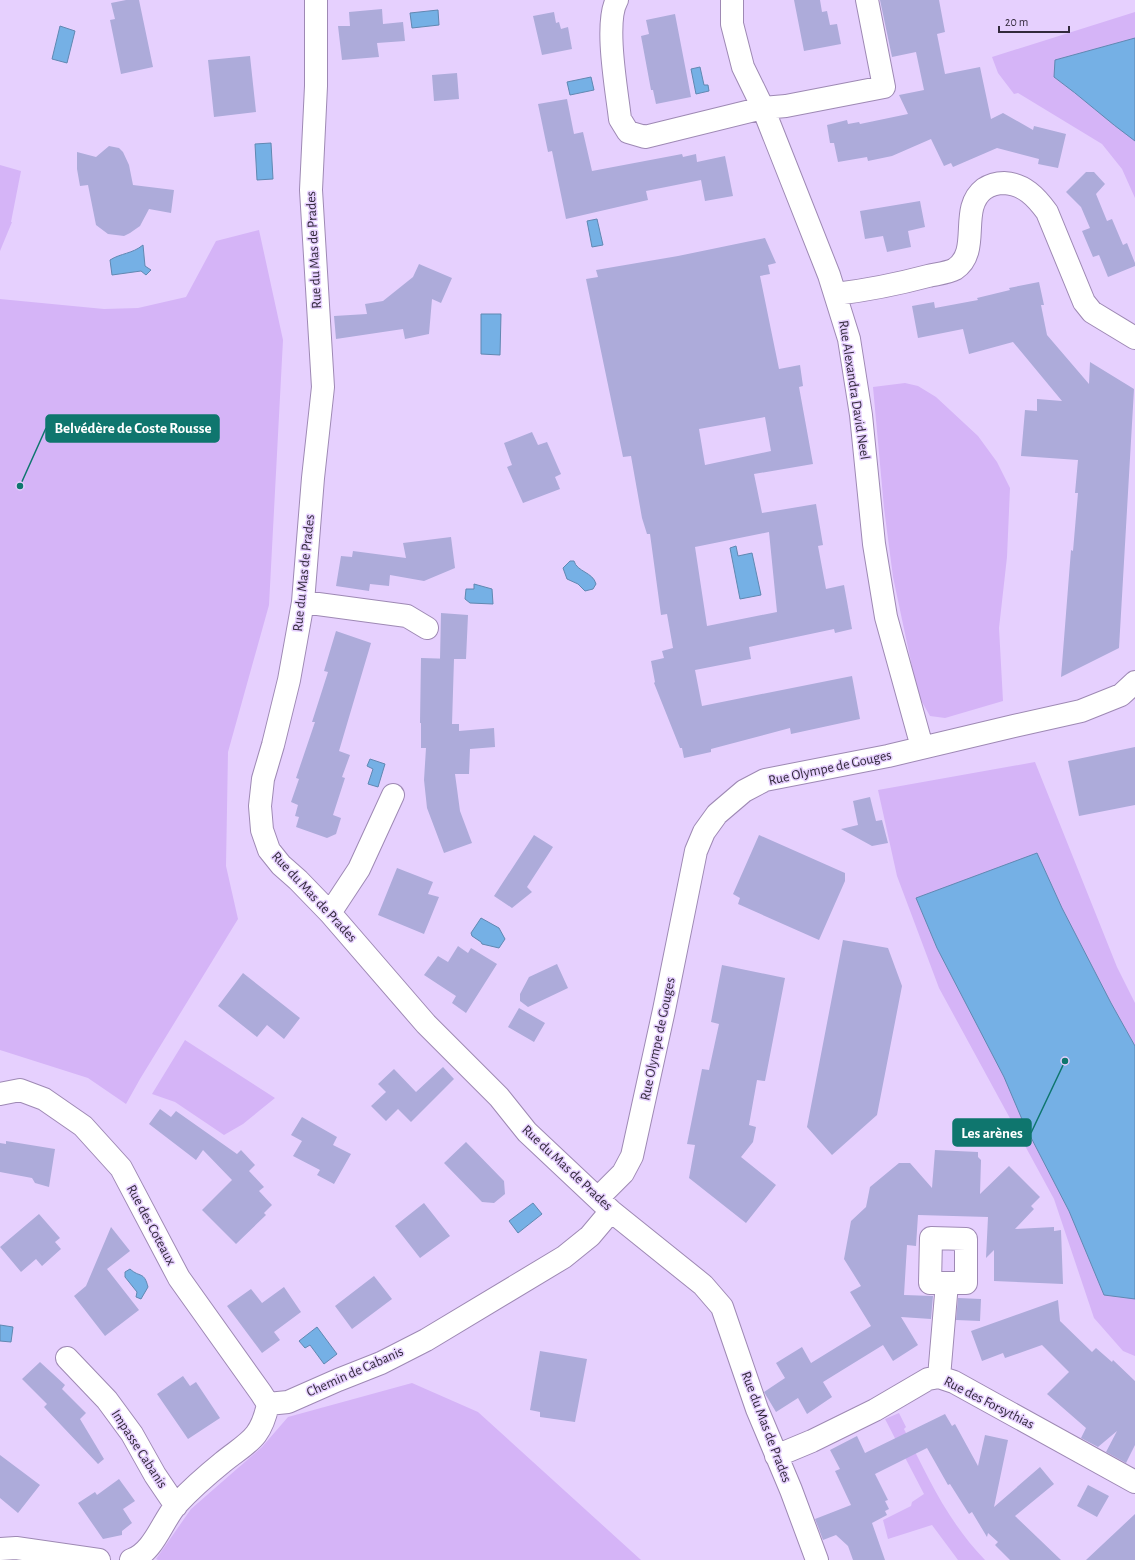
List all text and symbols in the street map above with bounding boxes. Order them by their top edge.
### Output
scale bar [999,8,1069,34]
text: 20 m [1005,16,1028,28]
street label: Rue du Mas de Prades [304,191,324,309]
street label: Rue Alexandra David Neel [836,319,872,461]
callout: Belvédère de Coste Rousse [46,415,219,442]
text: Belvédère de Coste Rousse [54,421,212,436]
street label: Rue du Mas de Prades [291,514,317,632]
street label: Rue Olympe de Gouges [767,748,893,788]
street label: Rue du Mas de Prades [269,849,359,945]
street label: Rue Olympe de Gouges [638,976,678,1102]
callout: Les arènes [953,1119,1031,1146]
street label: Rue du Mas de Prades [519,1123,615,1213]
text: Les arènes [961,1126,1023,1141]
street label: Rue des Coteaux [124,1182,178,1268]
street label: Chemin de Cabanis [305,1344,405,1400]
street label: Rue du Mas de Prades [738,1370,794,1484]
street label: Rue des Forsythias [942,1374,1036,1432]
street label: Impasse Cabanis [108,1407,170,1491]

